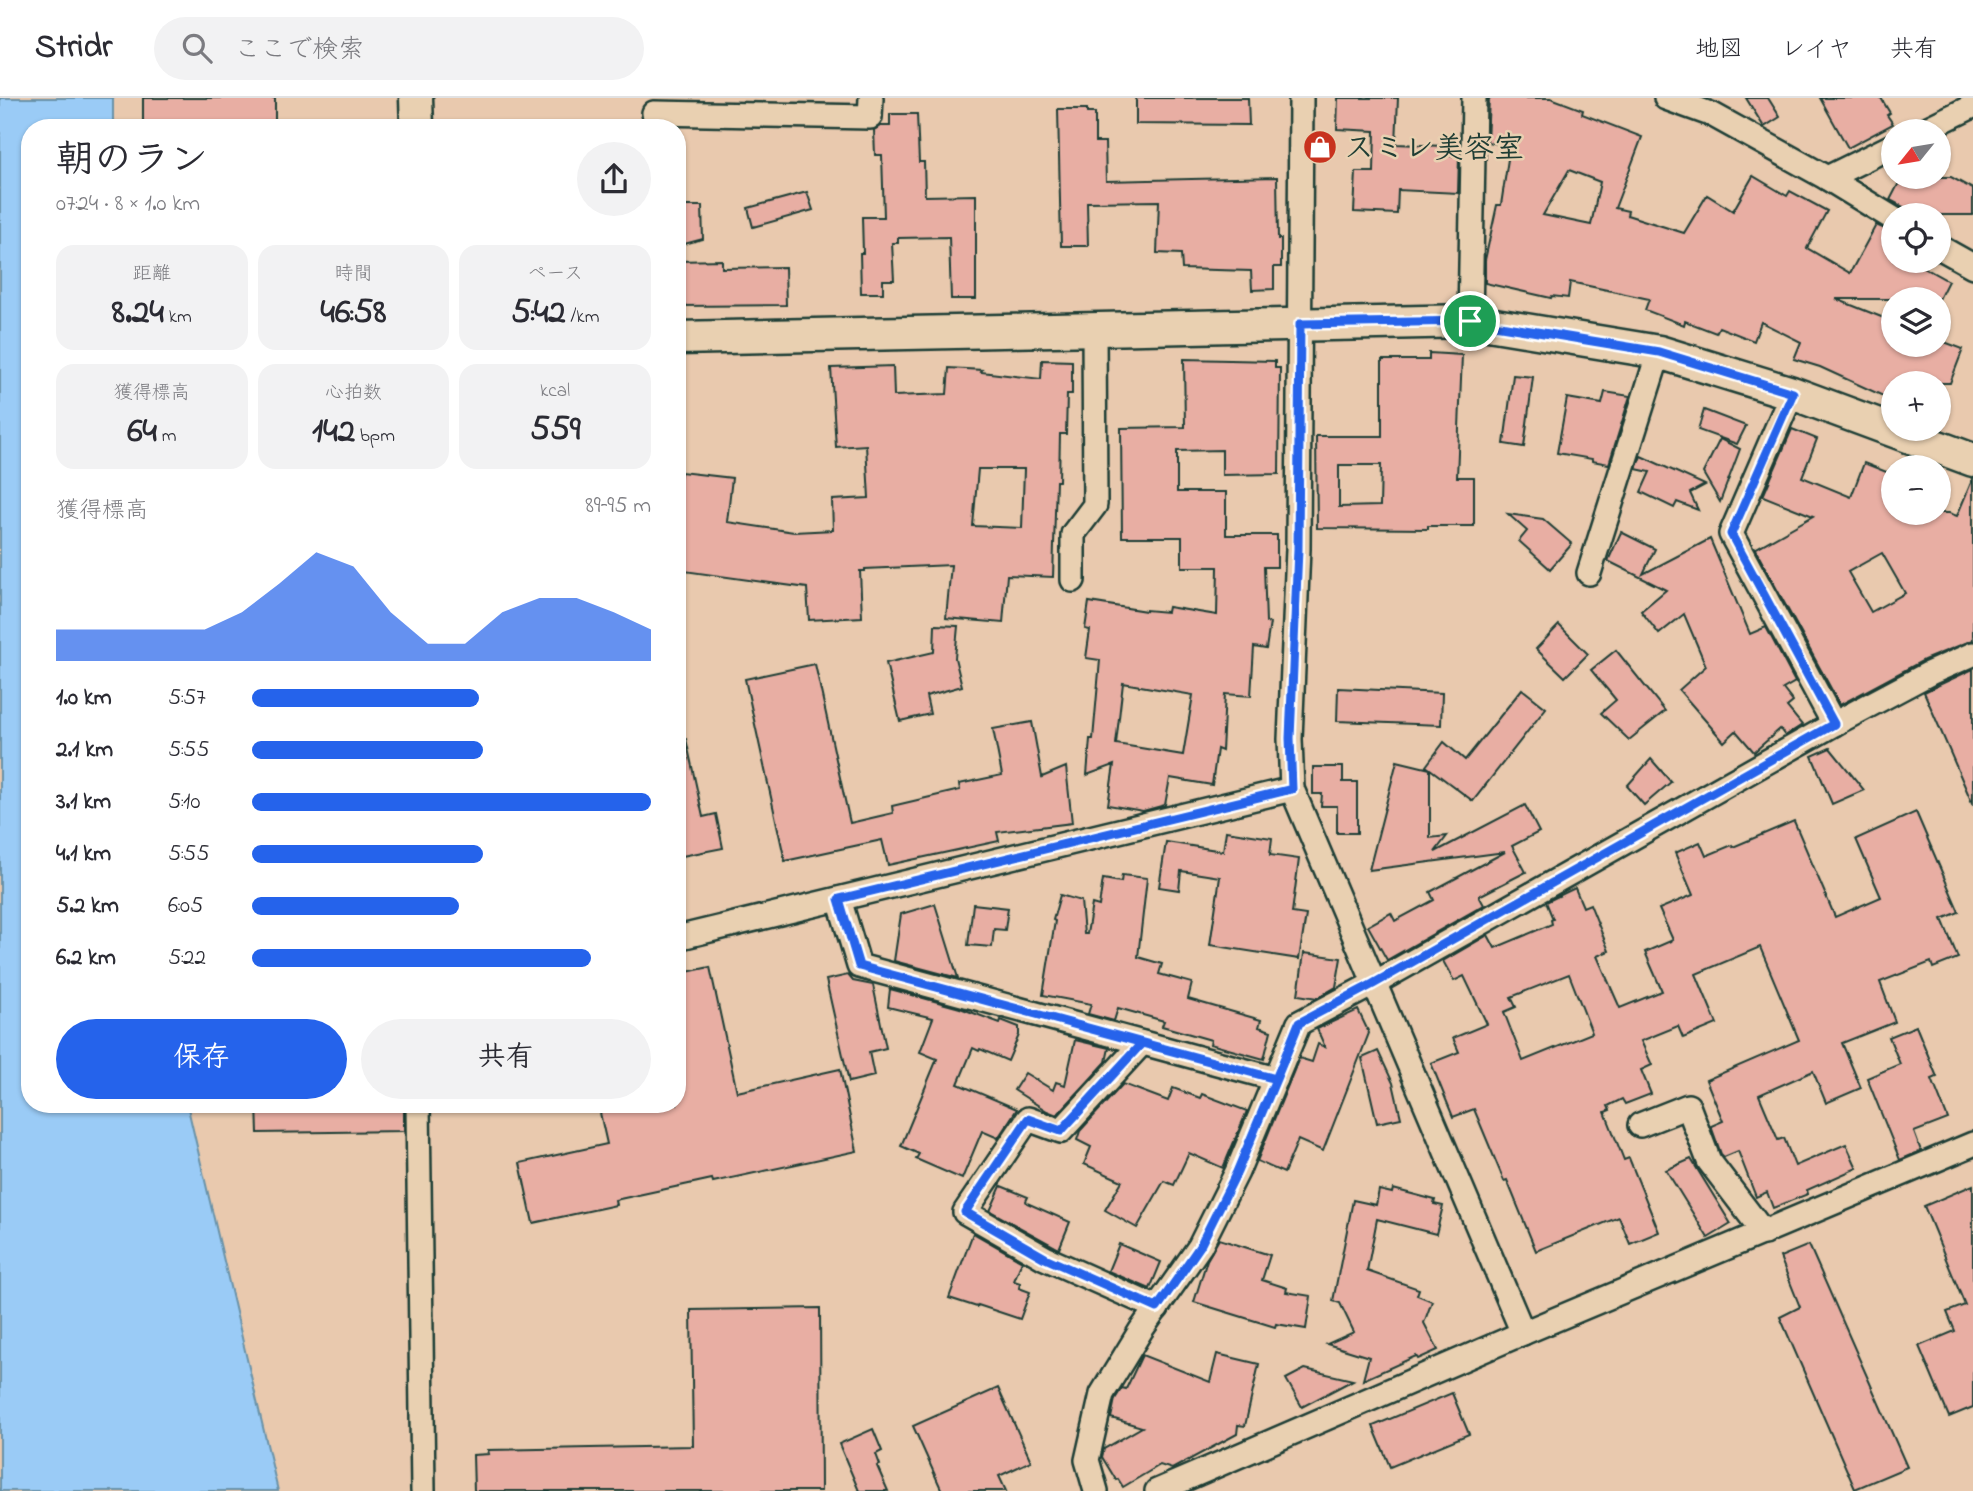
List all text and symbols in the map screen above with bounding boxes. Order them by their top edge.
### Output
search box [154,17,644,80]
text: Stridr [35,24,112,72]
icon: search [178,29,216,67]
text: ここで検索 [234,32,364,70]
text: 地図 [1695,33,1743,68]
text: レイヤ [1781,33,1852,68]
text: 共有 [1890,33,1938,68]
north arrow [1881,119,1951,189]
map controls [1881,119,1951,525]
shop icon: スミレ美容室 [1301,128,1339,166]
place label: スミレ美容室 [1344,128,1524,172]
text: 朝のラン [56,134,208,190]
button: share [577,142,651,216]
text: 07:24 · 8 × 1.0 km [56,188,200,221]
button: locate [1881,203,1951,273]
text: 距離 [133,261,171,288]
text: 時間 [334,261,373,288]
text: ペース [527,261,583,288]
button: layers [1881,287,1951,357]
text: 8.24 [112,288,164,339]
text: 46:58 [321,288,386,339]
text: 5:42 [511,288,566,339]
pin [1440,291,1500,351]
icon: arrive [1451,302,1489,340]
text: km [164,304,192,331]
text: /km [566,304,599,331]
button: + [1881,371,1951,441]
text: kcal [540,378,570,405]
text: 獲得標高 [114,380,190,407]
text: 心拍数 [325,380,382,407]
text: 559 [530,405,580,456]
text: 64 [127,407,157,458]
text: 142 [312,407,355,458]
text: m [157,423,176,450]
text: bpm [355,423,395,450]
button: − [1881,455,1951,525]
text: 89–95 m [585,490,651,523]
text: 獲得標高 [56,495,148,528]
text: 1.0 km [56,682,112,715]
text: 5:57 [168,682,206,715]
text: 2.1 km [56,734,113,767]
text: 5:55 [168,734,209,767]
text: 3.1 km [56,786,111,819]
text: 5:10 [168,786,200,819]
text: 4.1 km [56,838,111,871]
text: 5:55 [168,838,209,871]
text: 5.2 km [56,890,119,923]
text: 6:05 [168,890,203,923]
text: 6.2 km [56,942,116,975]
text: 5:22 [168,942,206,975]
button: 保存 [56,1019,347,1099]
button: 共有 [361,1019,651,1099]

